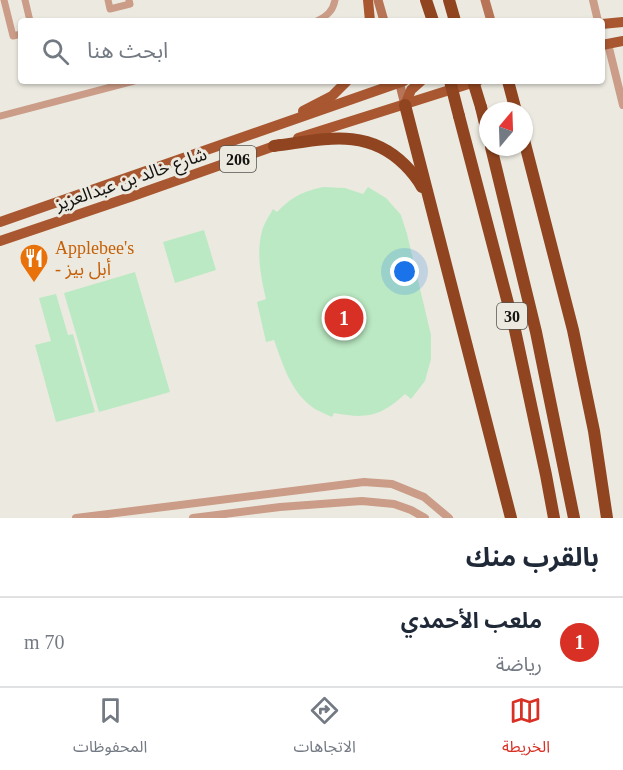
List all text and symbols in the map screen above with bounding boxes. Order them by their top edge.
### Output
search box [18,18,605,84]
icon: search [39,35,72,68]
text: ابحث هنا [87,38,168,63]
north arrow [479,102,533,156]
street label: شارع خالد بن عبدالعزيز [52,144,211,218]
road number: 206 [220,146,256,172]
place label: Applebee's - أبل بيز [55,238,134,280]
restaurant icon: Applebee's - أبل بيز [18,242,50,284]
your location [390,257,419,286]
pin: 1 [324,296,364,340]
road number: 30 [497,303,527,329]
text: بالقرب منك [466,543,599,572]
text: ملعب الأحمدي [401,608,542,633]
text: 70 m [24,631,65,653]
text: 1 [575,631,585,653]
text: رياضة [496,653,542,675]
tab: المحفوظات [73,694,147,764]
tab: الاتجاهات [293,694,356,764]
tab: الخريطة [502,694,550,764]

